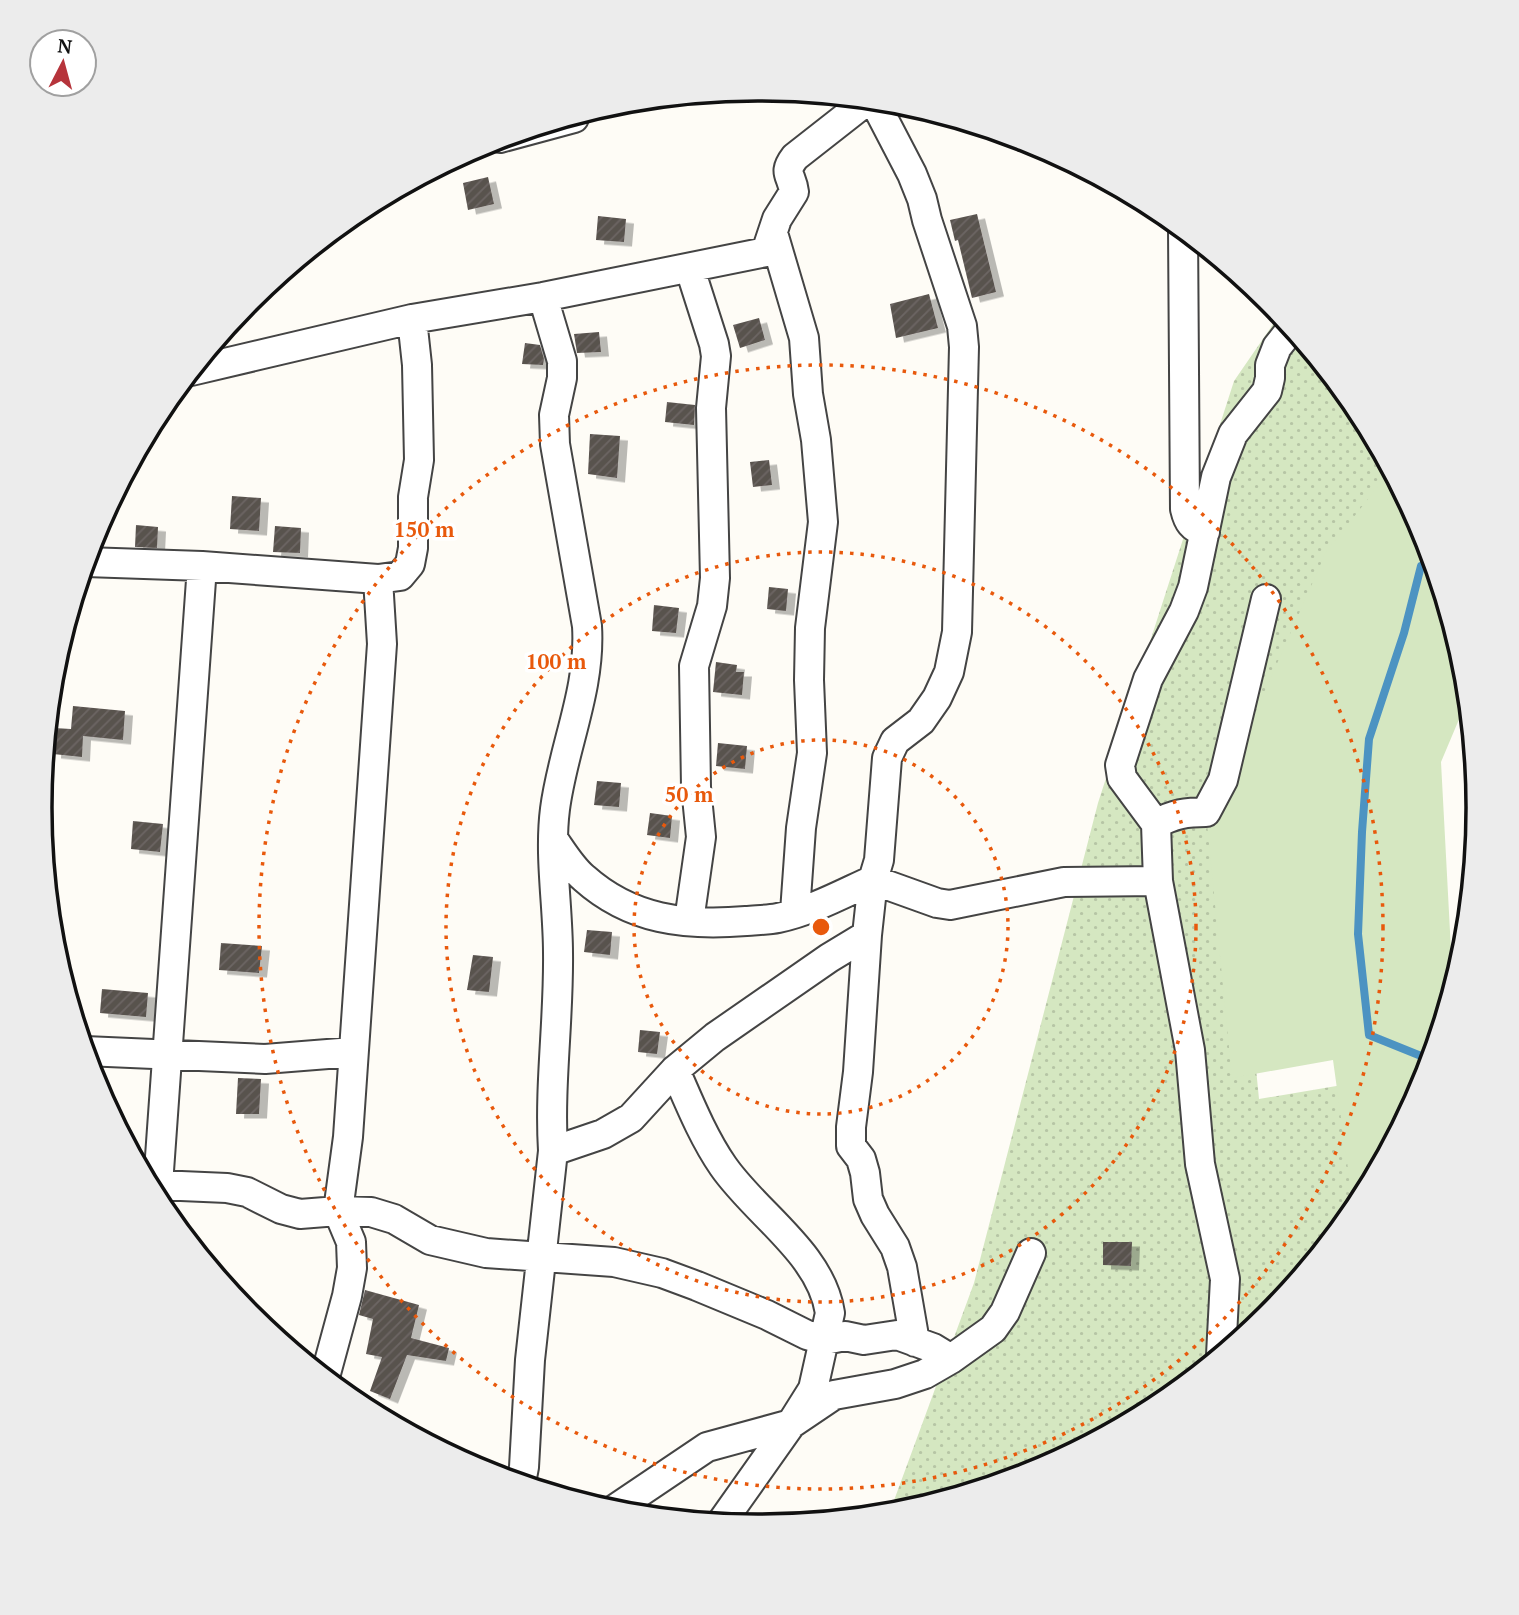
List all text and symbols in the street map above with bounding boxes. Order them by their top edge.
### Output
north arrow [28,28,98,98]
text: N [56,32,74,59]
text: 150 m [394,515,455,543]
text: 100 m [526,647,587,675]
text: 50 m [665,780,714,808]
centre of rings [809,915,833,939]

